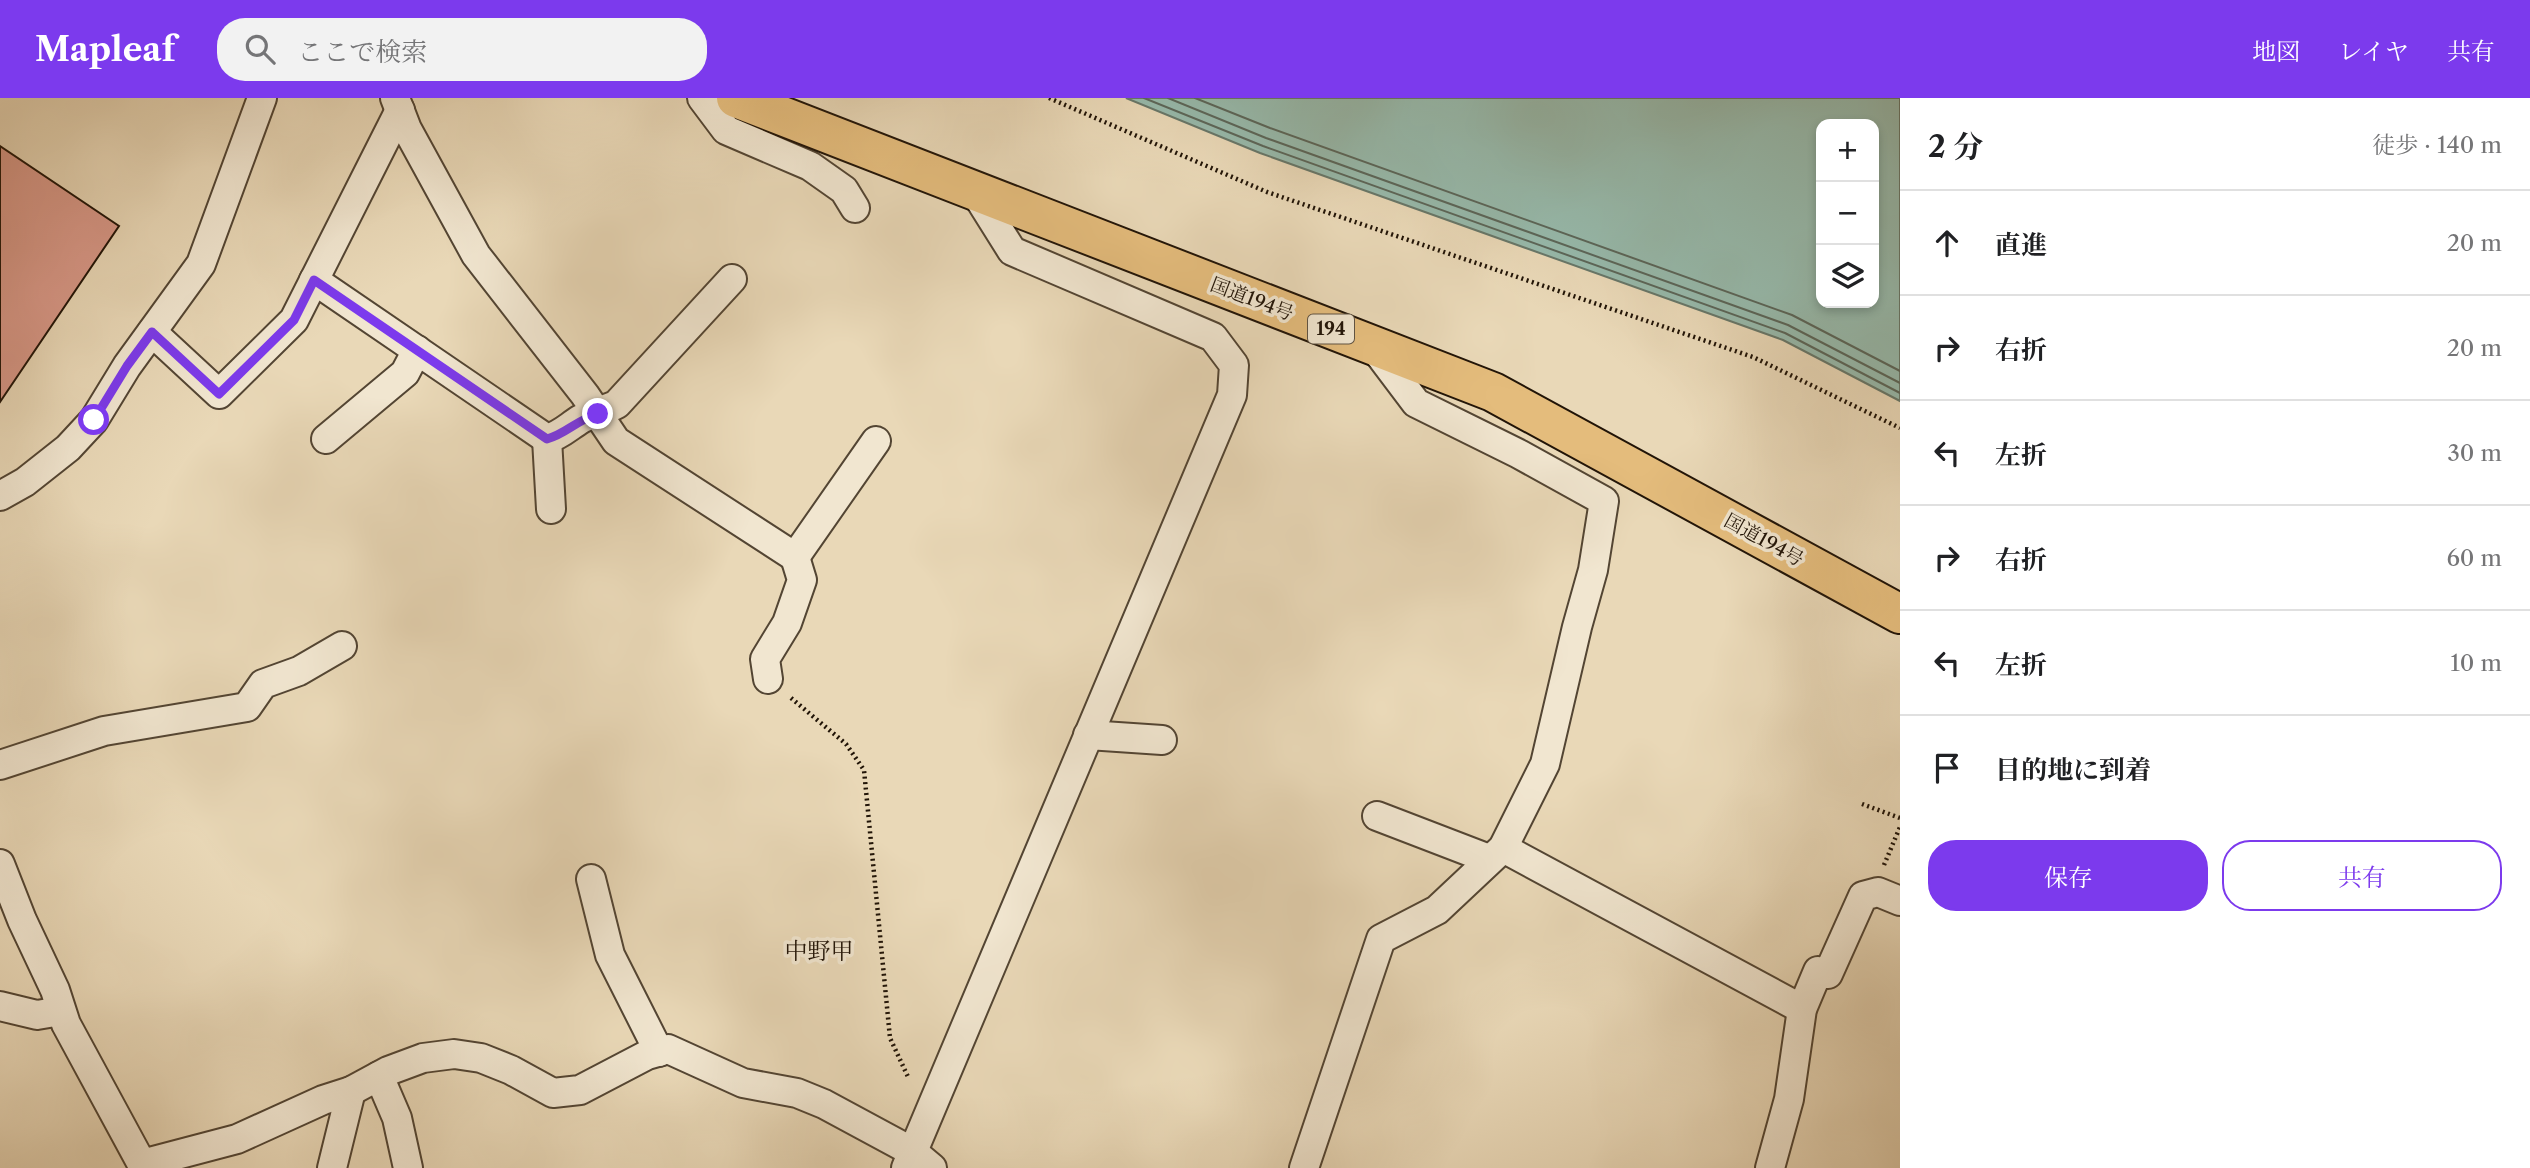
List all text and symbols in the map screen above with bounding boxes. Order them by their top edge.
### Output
search box [217,18,707,81]
text: Mapleaf [35,29,175,70]
icon: search [241,30,279,68]
text: ここで検索 [297,36,427,68]
text: 地図 [2252,37,2300,66]
text: レイヤ [2338,37,2409,66]
text: 共有 [2447,37,2495,66]
map controls [1816,119,1879,308]
button: + [1816,119,1879,182]
text: 2 分 [1928,128,1983,165]
text: 徒歩 · 140 m [2372,131,2502,159]
button: − [1816,182,1879,245]
icon: ahead [1928,224,1966,262]
text: 直進 [1995,229,2047,261]
text: 20 m [2447,229,2502,257]
button: layers [1816,245,1879,308]
street label: 国道194号 [1207,273,1297,325]
road number: 194 [1308,314,1354,344]
icon: right [1928,329,1966,367]
text: 右折 [1995,334,2047,366]
text: 20 m [2447,334,2502,362]
route end [582,398,613,429]
route start [78,404,109,435]
icon: left [1928,434,1966,472]
text: 左折 [1995,439,2047,471]
text: 30 m [2447,439,2502,467]
street label: 国道194号 [1720,509,1808,571]
icon: right [1928,539,1966,577]
text: 右折 [1995,544,2047,576]
text: 60 m [2446,544,2502,572]
icon: left [1928,644,1966,682]
text: 左折 [1995,649,2047,681]
text: 10 m [2450,649,2502,677]
icon: arrive [1928,749,1966,787]
text: 目的地に到着 [1995,754,2151,786]
button: 保存 [1928,840,2208,911]
button: 共有 [2222,840,2502,911]
district label: 中野甲 [785,937,854,965]

